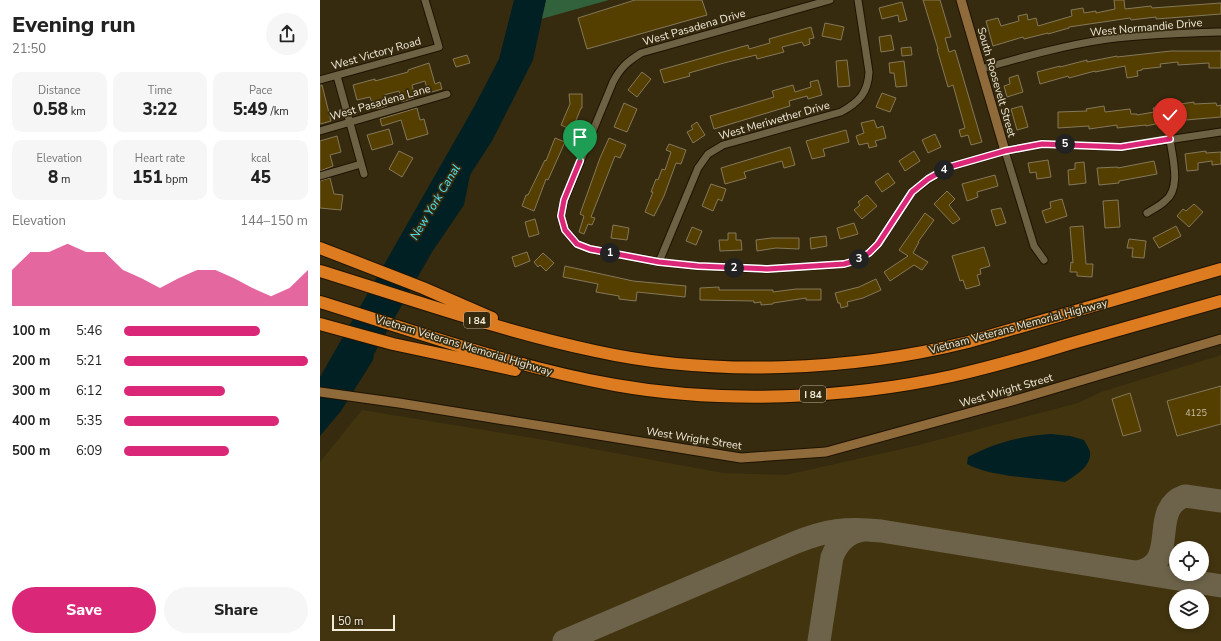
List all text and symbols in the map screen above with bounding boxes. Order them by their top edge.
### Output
street label: West Pasadena Drive [641,6,747,49]
text: Evening run [12,10,136,40]
button: share [266,13,308,55]
street label: West Normandie Drive [1089,15,1203,40]
street label: South Roosevelt Street [974,25,1019,139]
street label: West Victory Road [330,33,423,73]
text: 21:50 [12,40,46,58]
street label: West Pasadena Lane [328,81,432,124]
text: Distance [38,83,81,98]
text: Time [148,83,172,98]
text: Pace [249,83,272,98]
street label: West Meriwether Drive [717,97,832,144]
text: 0.58 [33,98,68,121]
text: 3:22 [142,98,178,121]
text: 5:49 [233,98,268,121]
pin [1153,98,1187,139]
text: km [68,104,86,119]
text: /km [268,104,289,119]
icon: check [1159,104,1181,126]
pin [563,120,597,161]
icon: arrive [569,126,591,148]
pin: 5 [1055,134,1075,154]
text: 5 [1062,136,1068,151]
text: Elevation [37,151,82,166]
text: Heart rate [135,151,185,166]
text: kcal [251,151,270,166]
pin: 4 [934,160,954,180]
water label: New York Canal [406,161,464,243]
text: 4 [941,162,947,177]
text: 8 [48,166,58,189]
text: 151 [132,166,163,189]
text: 45 [250,166,271,189]
text: m [58,172,71,187]
text: bpm [163,172,188,187]
text: Elevation [12,212,66,230]
text: 144–150 m [240,212,308,230]
pin: 1 [600,243,620,263]
text: 1 [607,245,613,260]
pin: 3 [849,249,869,269]
text: 3 [856,251,862,266]
pin: 2 [724,258,744,278]
text: 2 [731,260,737,275]
street label: Vietnam Veterans Memorial Highway [926,295,1109,358]
street label: Vietnam Veterans Memorial Highway [373,311,554,380]
road number: I 84 [464,312,490,328]
text: 100 m [12,322,50,340]
text: 5:46 [76,322,102,340]
text: 200 m [12,352,50,370]
text: 5:21 [76,352,102,370]
street label: West Wright Street [958,370,1055,411]
text: 300 m [12,382,50,400]
text: 6:12 [76,382,102,400]
road number: I 84 [800,386,826,402]
house number: 4125 [1185,407,1207,419]
text: 400 m [12,412,50,430]
text: 5:35 [76,412,102,430]
street label: West Wright Street [645,424,743,453]
text: 500 m [12,442,50,460]
text: 6:09 [76,442,102,460]
map controls [1169,541,1209,629]
button: locate [1169,541,1209,581]
button: Save [12,587,156,633]
button: Share [164,587,308,633]
button: layers [1169,589,1209,629]
scale bar [332,613,395,632]
text: 50 m [338,614,363,629]

